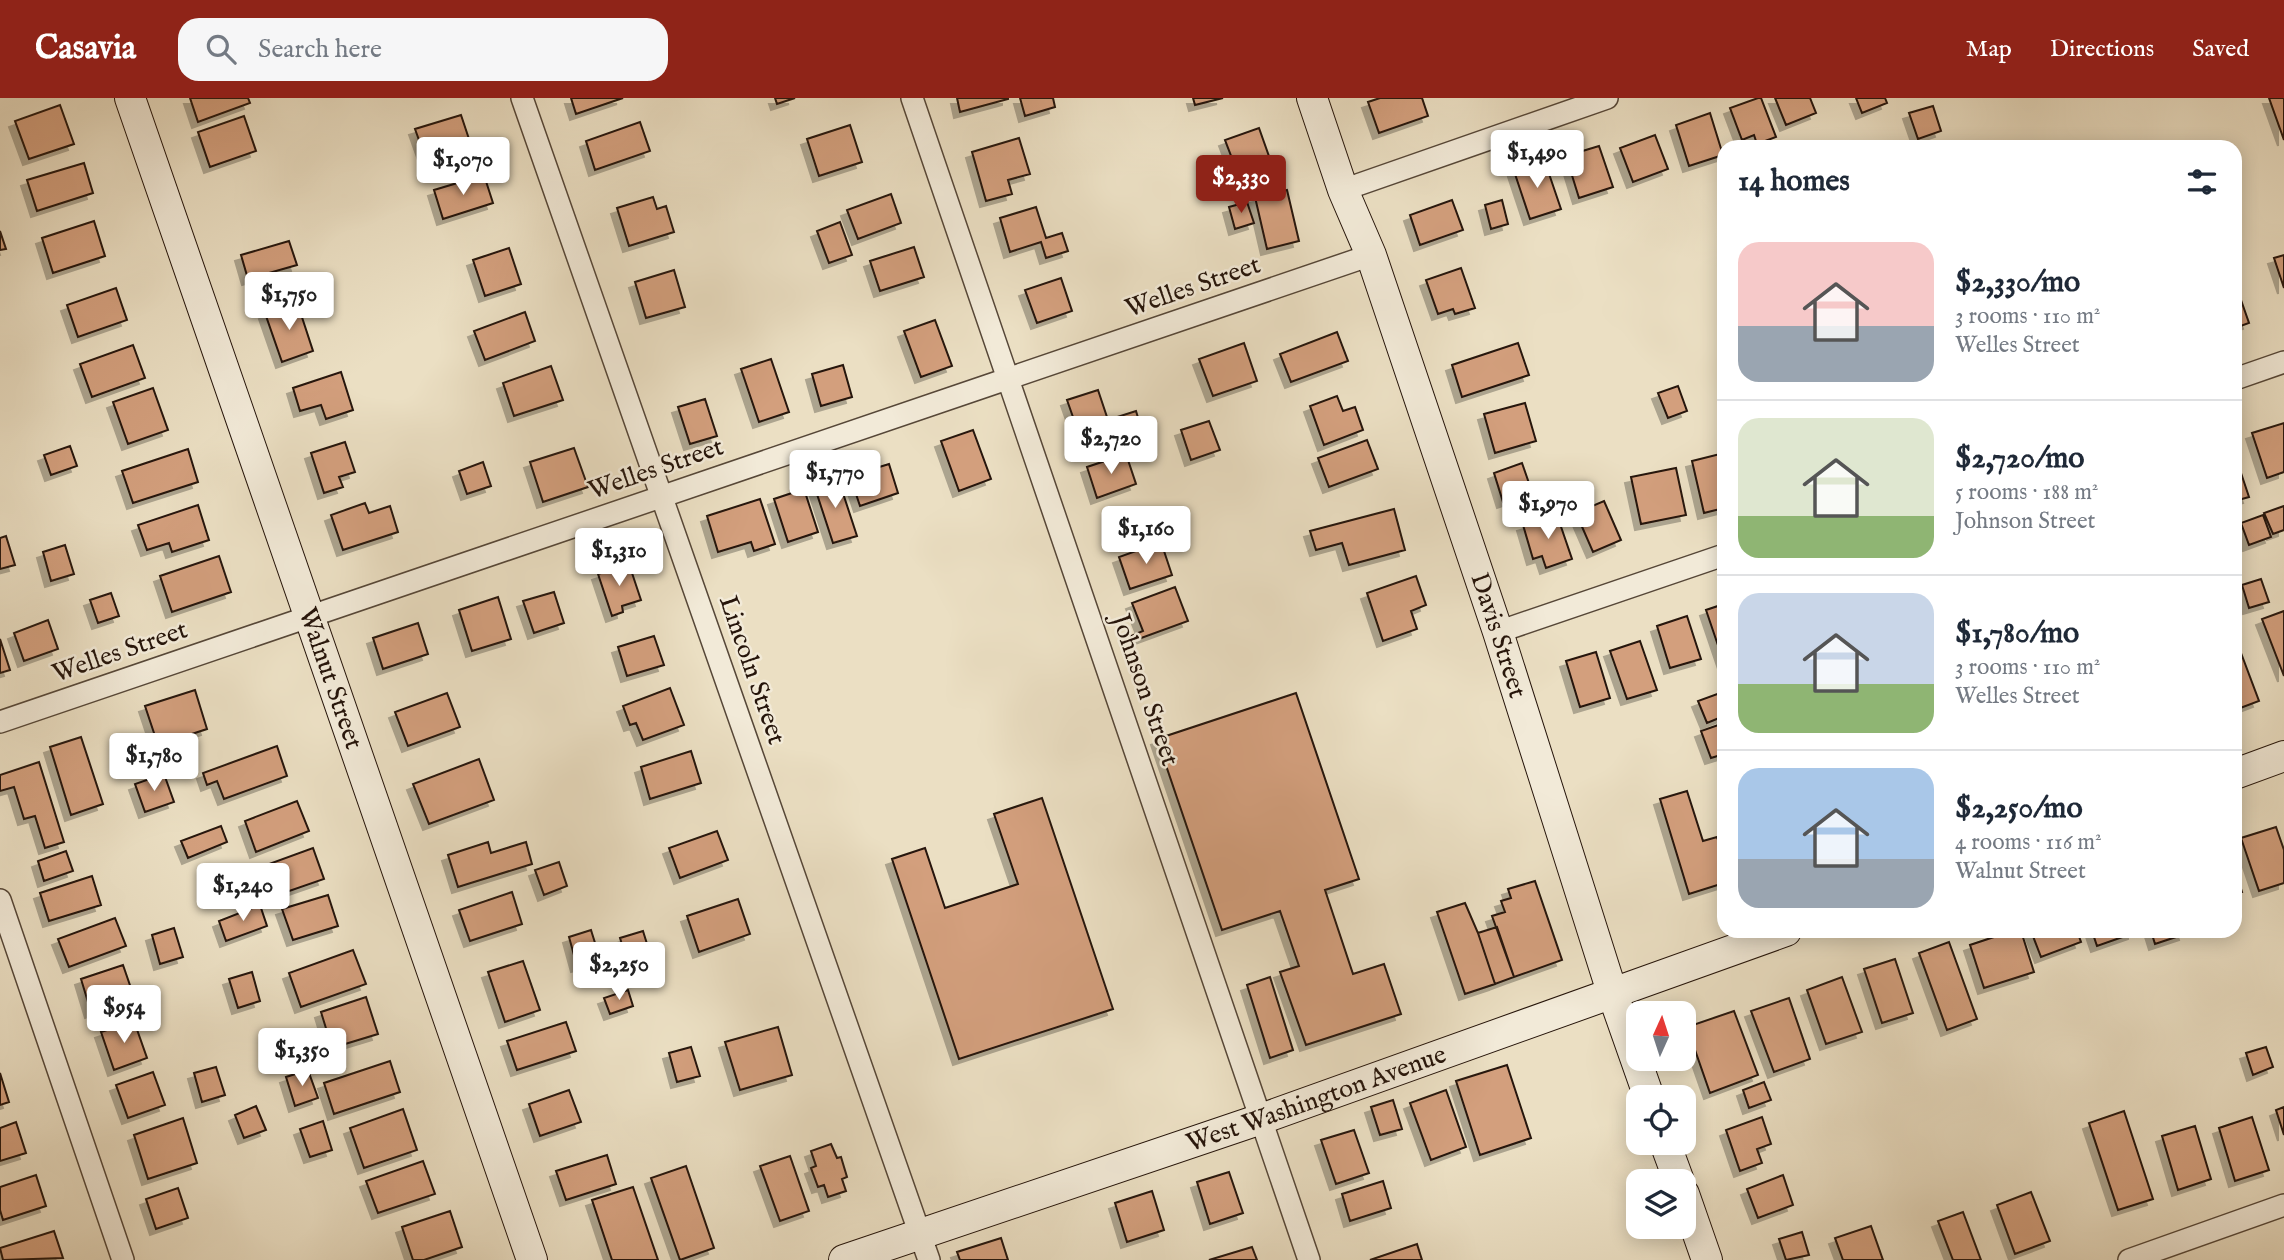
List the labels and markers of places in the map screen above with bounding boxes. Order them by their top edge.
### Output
pin: $1,490 [1480,130,1594,190]
pin: $1,070 [406,138,520,197]
pin: $2,330 [1184,156,1298,215]
pin: $1,750 [232,272,346,332]
pin: $2,720 [1054,416,1168,476]
pin: $1,770 [778,450,892,510]
pin: $1,970 [1491,482,1605,541]
pin: $1,160 [1089,506,1203,566]
pin: $1,310 [562,528,676,588]
pin: $1,780 [97,734,211,793]
pin: $1,240 [186,864,300,923]
pin: $2,250 [562,942,676,1002]
pin: $954 [83,986,165,1045]
pin: $1,350 [245,1028,359,1088]

